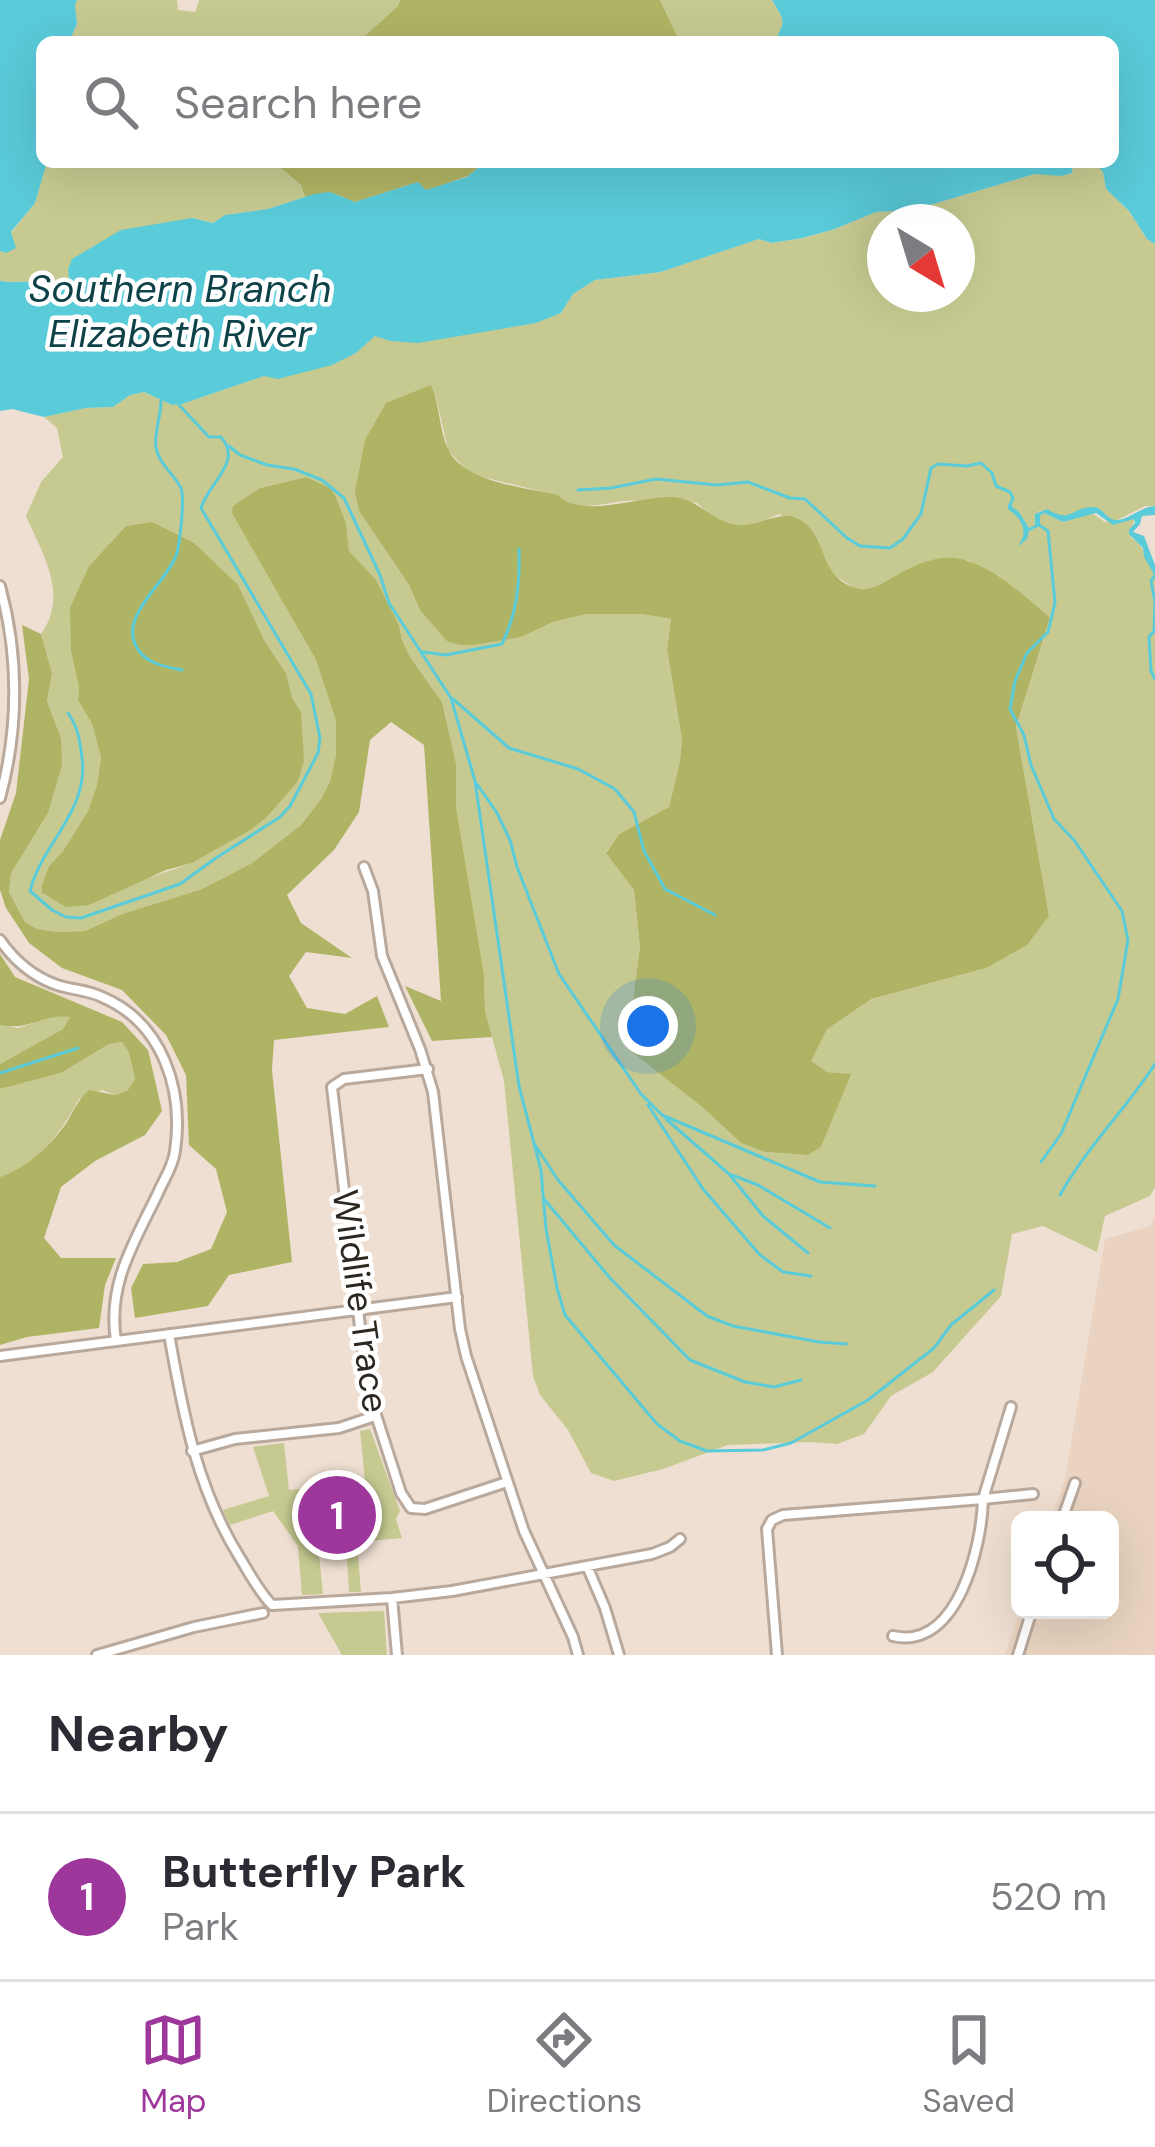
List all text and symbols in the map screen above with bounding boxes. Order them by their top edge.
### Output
search box [36,36,1119,168]
icon: search [78,69,144,135]
text: Search here [174,73,422,132]
north arrow [867,204,975,312]
water label: Southern Branch Elizabeth River [29,263,331,359]
your location [618,996,678,1056]
street label: Wildlife Trace [322,1187,399,1415]
pin: 1 [298,1470,376,1560]
map controls [1011,1511,1119,1619]
button: locate [1011,1511,1119,1619]
text: Nearby [48,1700,229,1767]
text: Butterfly Park [162,1842,466,1901]
text: 1 [80,1871,94,1922]
text: 520 m [990,1871,1107,1922]
text: Park [162,1901,239,1952]
tab: Map [140,2007,207,2122]
tab: Directions [487,2007,642,2122]
tab: Saved [922,2007,1015,2122]

